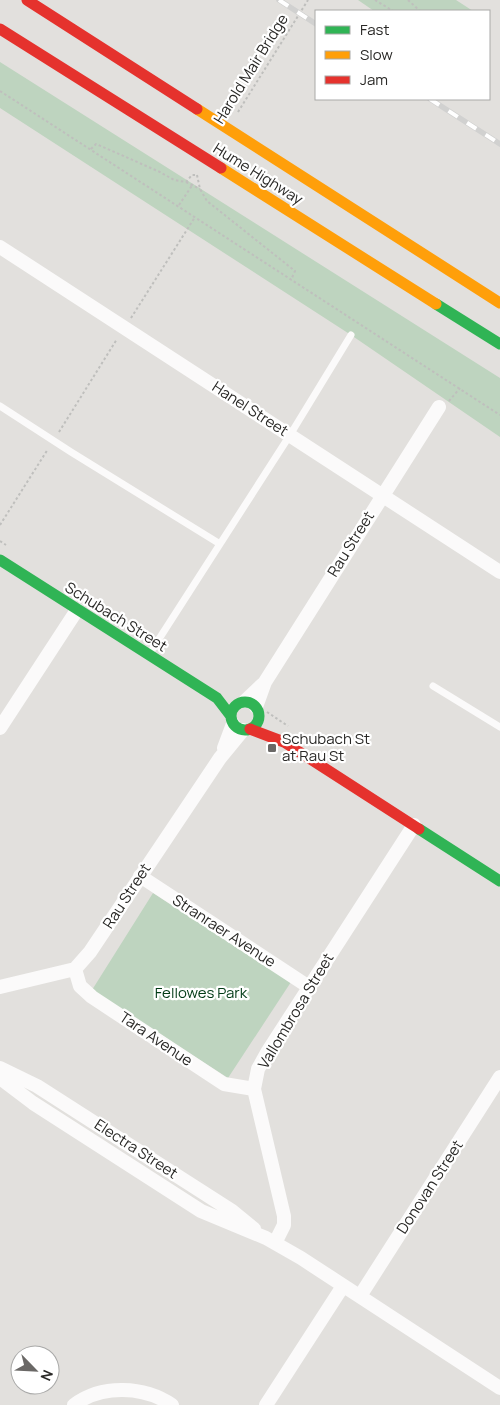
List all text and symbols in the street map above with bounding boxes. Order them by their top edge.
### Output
street label: Harold Mair Bridge [208,10,293,128]
legend [315,10,490,100]
text: Fast [360,19,389,40]
text: Slow [360,44,393,65]
text: Jam [360,69,388,90]
street label: Hume Highway [209,138,307,210]
street label: Hanel Street [208,376,292,441]
street label: Rau Street [322,507,379,581]
street label: Schubach Street [61,577,171,656]
place label: Schubach St at Rau St [282,728,370,766]
marker: Schubach St at Rau St [266,742,278,754]
street label: Rau Street [98,859,155,932]
street label: Stranraer Avenue [168,889,280,972]
street label: Vallombrosa Street [253,949,338,1073]
park label: Fellowes Park [155,982,248,1003]
street label: Tara Avenue [116,1006,197,1071]
street label: Electra Street [90,1114,182,1183]
street label: Donovan Street [391,1136,468,1238]
north arrow [10,1345,60,1395]
text: N [37,1367,58,1384]

